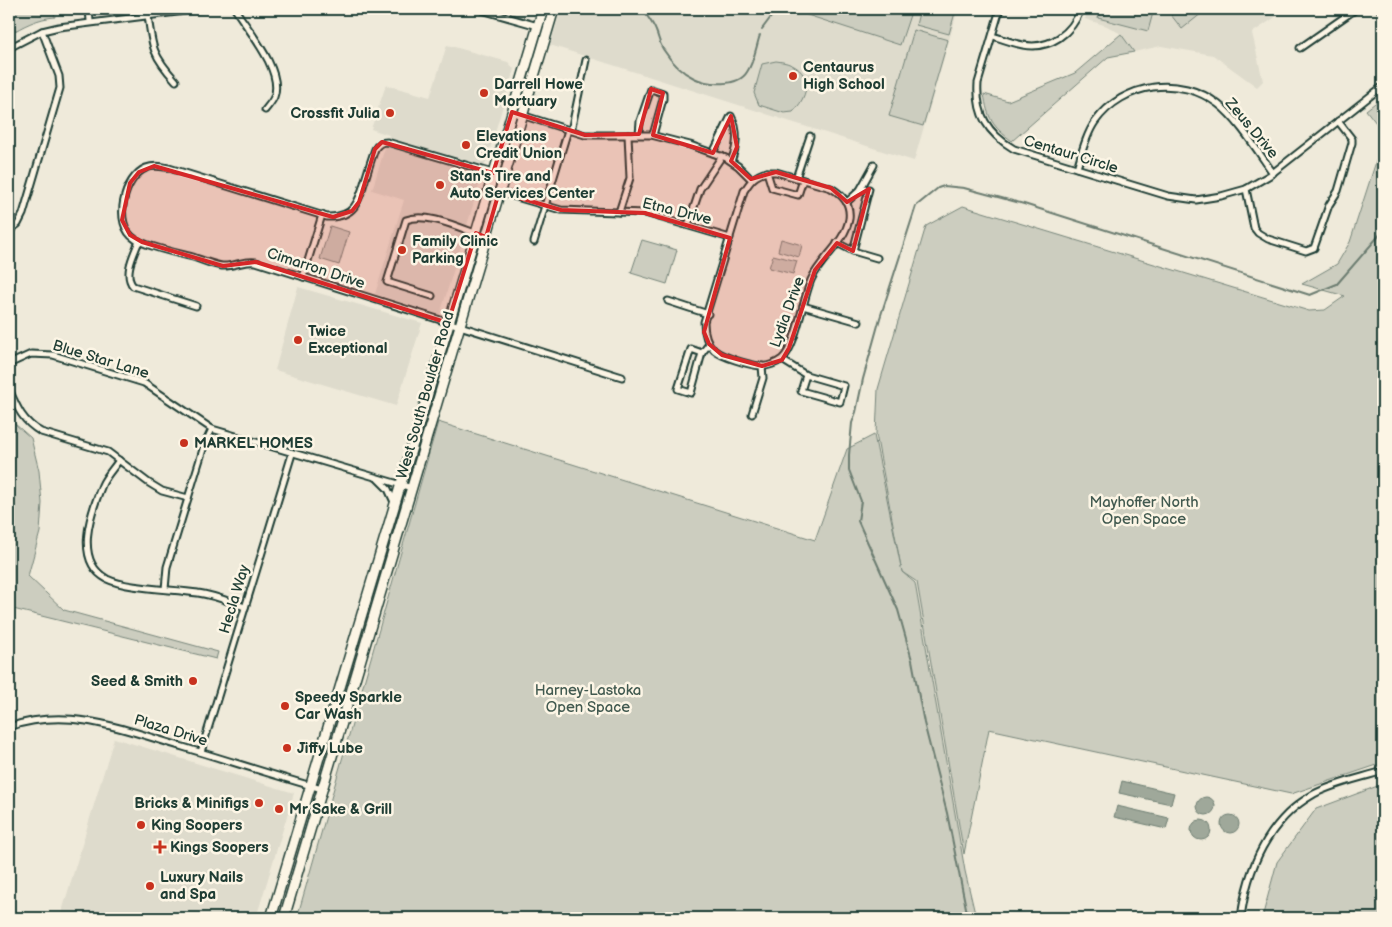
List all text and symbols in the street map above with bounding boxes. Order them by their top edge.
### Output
place label: Centaurus High School [803,58,885,94]
marker: Centaurus High School [787,70,799,82]
place label: Darrell Howe Mortuary [494,75,583,111]
marker: Darrell Howe Mortuary [478,87,490,99]
street label: Zeus Drive [1220,93,1282,163]
place label: Crossfit Julia [291,104,380,123]
marker: Crossfit Julia [384,107,396,119]
place label: Elevations Credit Union [476,127,562,163]
street label: Centaur Circle [1021,131,1121,178]
marker: Elevations Credit Union [460,139,472,151]
place label: Stan's Tire and Auto Services Center [449,167,596,203]
marker: Stan's Tire and Auto Services Center [434,179,446,191]
street label: Etna Drive [640,194,714,229]
place label: Family Clinic Parking [412,232,498,268]
street label: Cimarron Drive [264,244,367,293]
marker: Family Clinic Parking [396,244,408,256]
street label: Lydia Drive [766,274,809,350]
street label: West South Boulder Road [392,309,459,481]
place label: Twice Exceptional [308,322,388,358]
marker: Twice Exceptional [292,334,304,346]
street label: Blue Star Lane [50,336,151,383]
place label: MARKEL HOMES [194,434,313,453]
marker: MARKEL HOMES [178,437,190,449]
park label: Mayhoffer North Open Space [1089,493,1199,529]
street label: Hecla Way [215,562,254,636]
place label: Seed & Smith [91,672,183,691]
marker: Seed & Smith [187,675,199,687]
park label: Harney-Lastoka Open Space [535,681,641,717]
place label: Speedy Sparkle Car Wash [295,688,402,724]
marker: Speedy Sparkle Car Wash [279,700,291,712]
street label: Plaza Drive [132,710,210,751]
place label: Jiffy Lube [297,739,363,758]
marker: Jiffy Lube [281,742,293,754]
place label: Bricks & Minifigs [134,794,249,813]
marker: Bricks & Minifigs [253,797,265,809]
place label: Mr Sake & Grill [289,800,392,819]
marker: Mr Sake & Grill [273,803,285,815]
place label: King Soopers [151,816,242,835]
marker: King Soopers [135,819,147,831]
place label: Kings Soopers [170,838,269,857]
marker: Kings Soopers [154,841,166,853]
place label: Luxury Nails and Spa [160,868,243,904]
marker: Luxury Nails and Spa [144,880,156,892]

